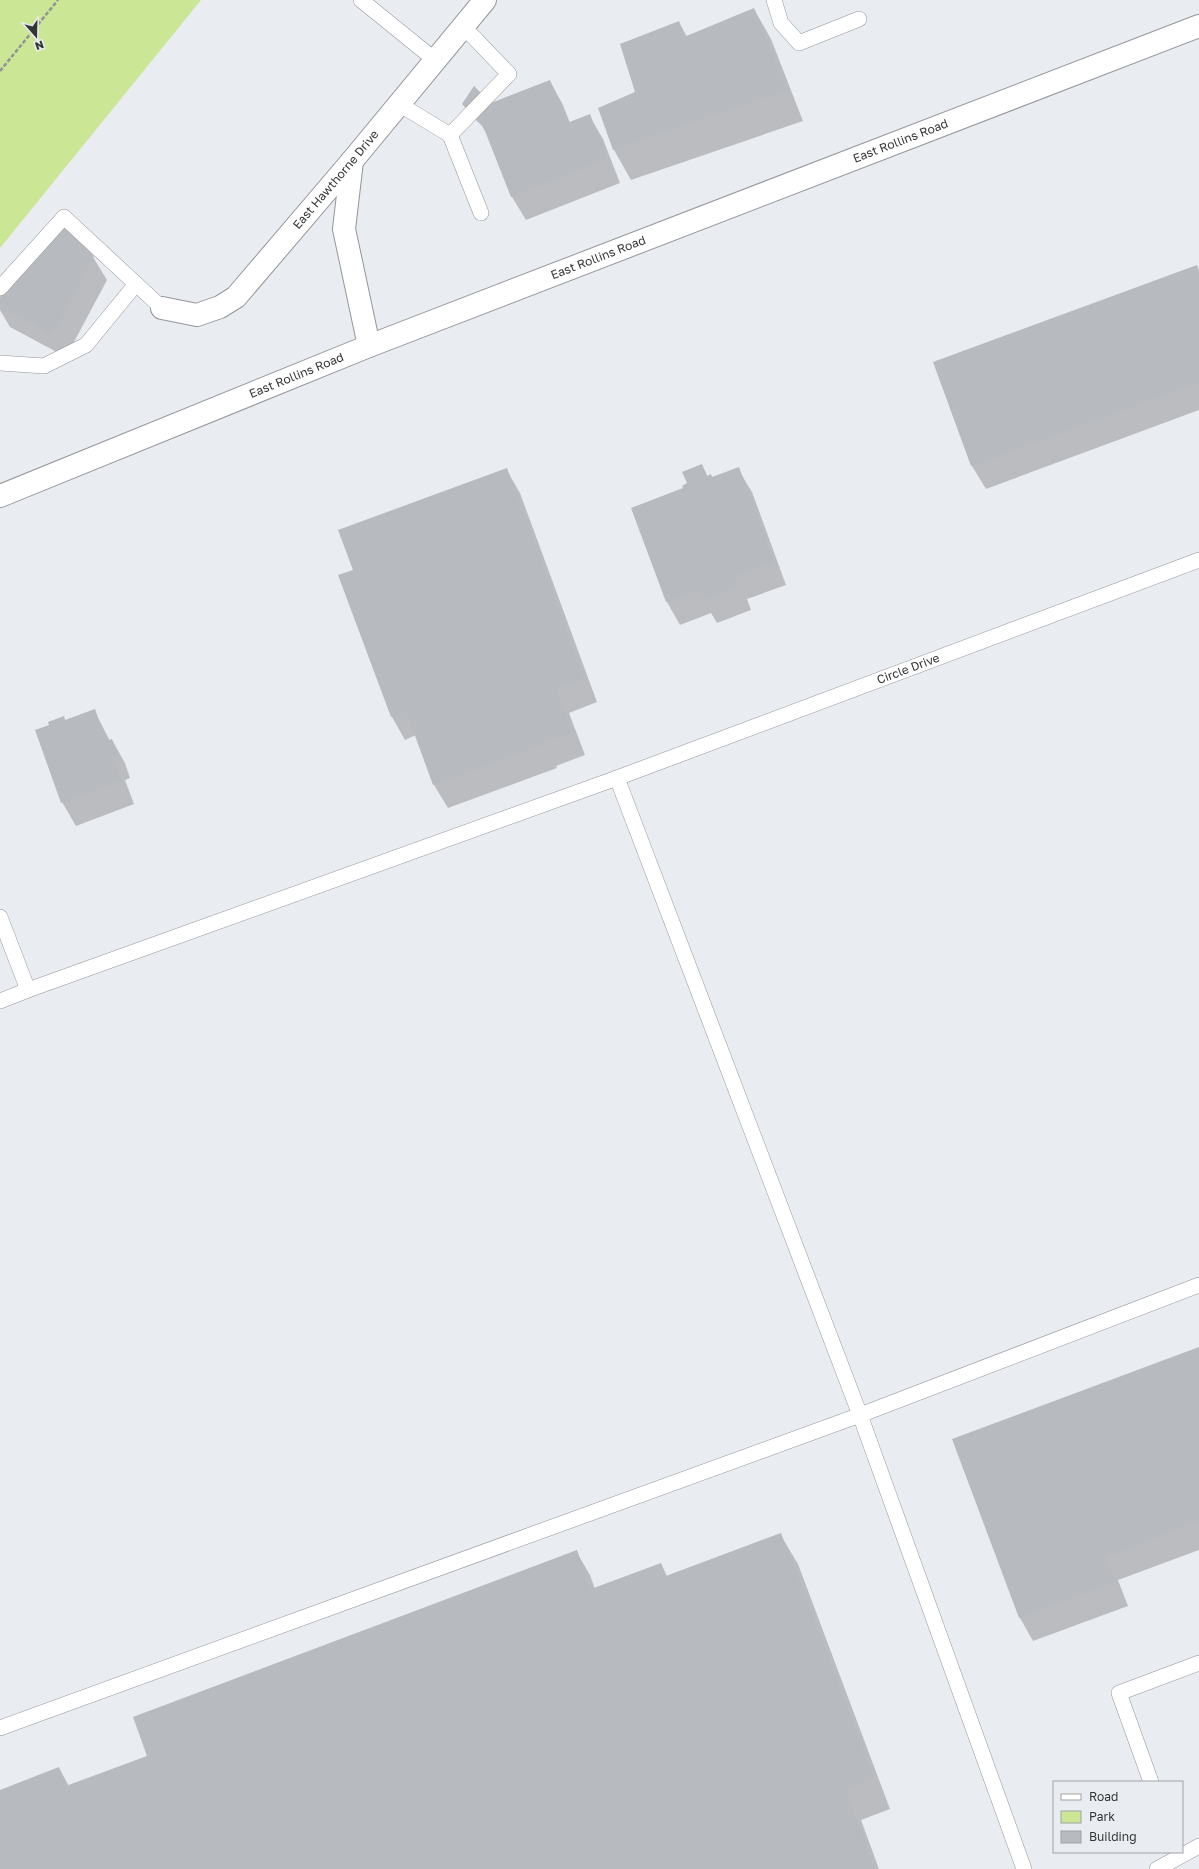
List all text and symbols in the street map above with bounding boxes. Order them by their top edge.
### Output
north arrow [16,16,56,56]
text: N [33,38,46,53]
street label: East Rollins Road [851,116,950,166]
street label: East Hawthorne Drive [289,127,382,232]
street label: East Rollins Road [548,232,648,282]
street label: East Rollins Road [247,349,346,401]
street label: Circle Drive [875,650,942,687]
legend [1053,1781,1183,1853]
text: Road [1089,1789,1118,1804]
text: Park [1089,1809,1115,1824]
text: Building [1089,1829,1137,1844]

